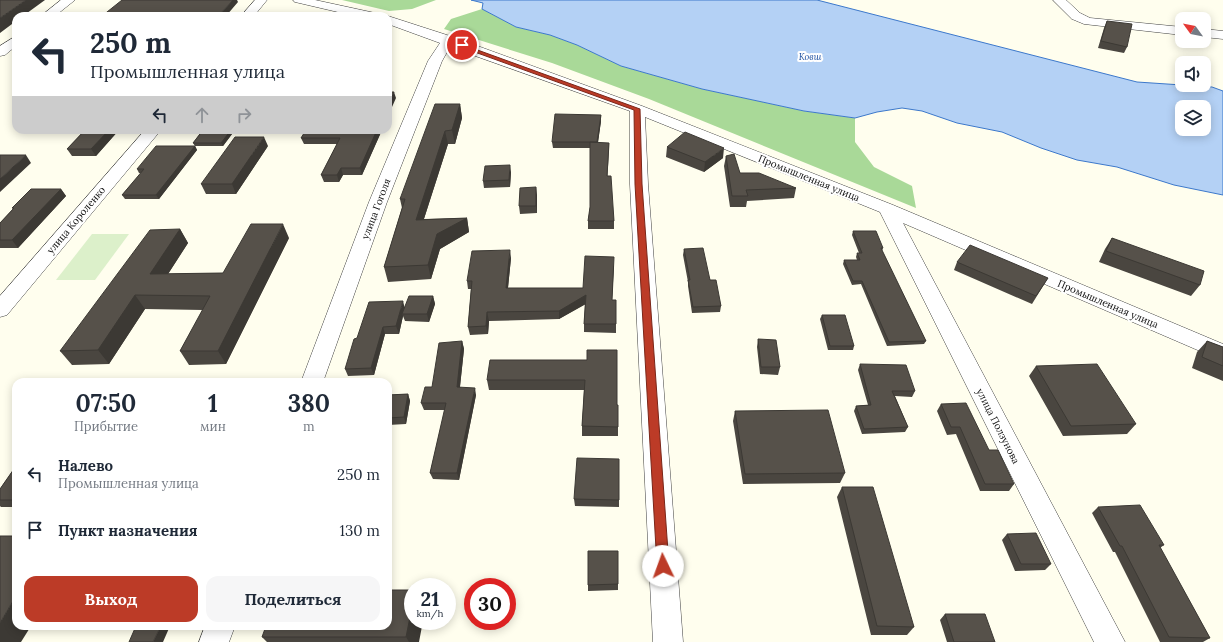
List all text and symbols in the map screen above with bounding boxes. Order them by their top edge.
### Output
north arrow [1175,12,1211,48]
map controls [1175,12,1211,136]
text: 250 m [90,25,171,61]
icon: left [24,28,76,80]
pin [445,28,479,62]
icon: arrive [451,34,473,56]
water label: Ковш [799,51,821,62]
button: sound [1175,56,1211,92]
text: Промышленная улица [90,60,285,83]
button: layers [1175,100,1211,136]
icon: left [149,104,171,126]
icon: ahead [191,104,213,126]
icon: right [233,104,255,126]
street label: Промышленная улица [756,152,862,204]
street label: улица Гоголя [358,177,394,241]
street label: улица Короленко [44,183,108,257]
street label: Промышленная улица [1056,277,1160,331]
street label: улица Ползунова [973,386,1023,466]
text: 07:50 [76,388,136,419]
text: 1 [208,388,218,419]
text: 380 [288,388,330,419]
text: Прибытие [74,418,138,435]
text: мин [200,418,226,435]
text: m [303,418,315,435]
text: Налево [58,456,113,475]
icon: left [24,463,46,485]
text: 250 m [337,465,380,484]
text: Промышленная улица [58,475,199,492]
icon: arrive [24,519,46,541]
text: Пункт назначения [58,521,198,540]
text: 130 m [340,521,380,540]
position arrow [642,545,684,587]
button: Выход [24,576,198,622]
button: Поделиться [206,576,380,622]
speed limit sign: 30 [464,578,516,630]
text: 21 [421,586,439,611]
text: km/h [416,607,444,620]

